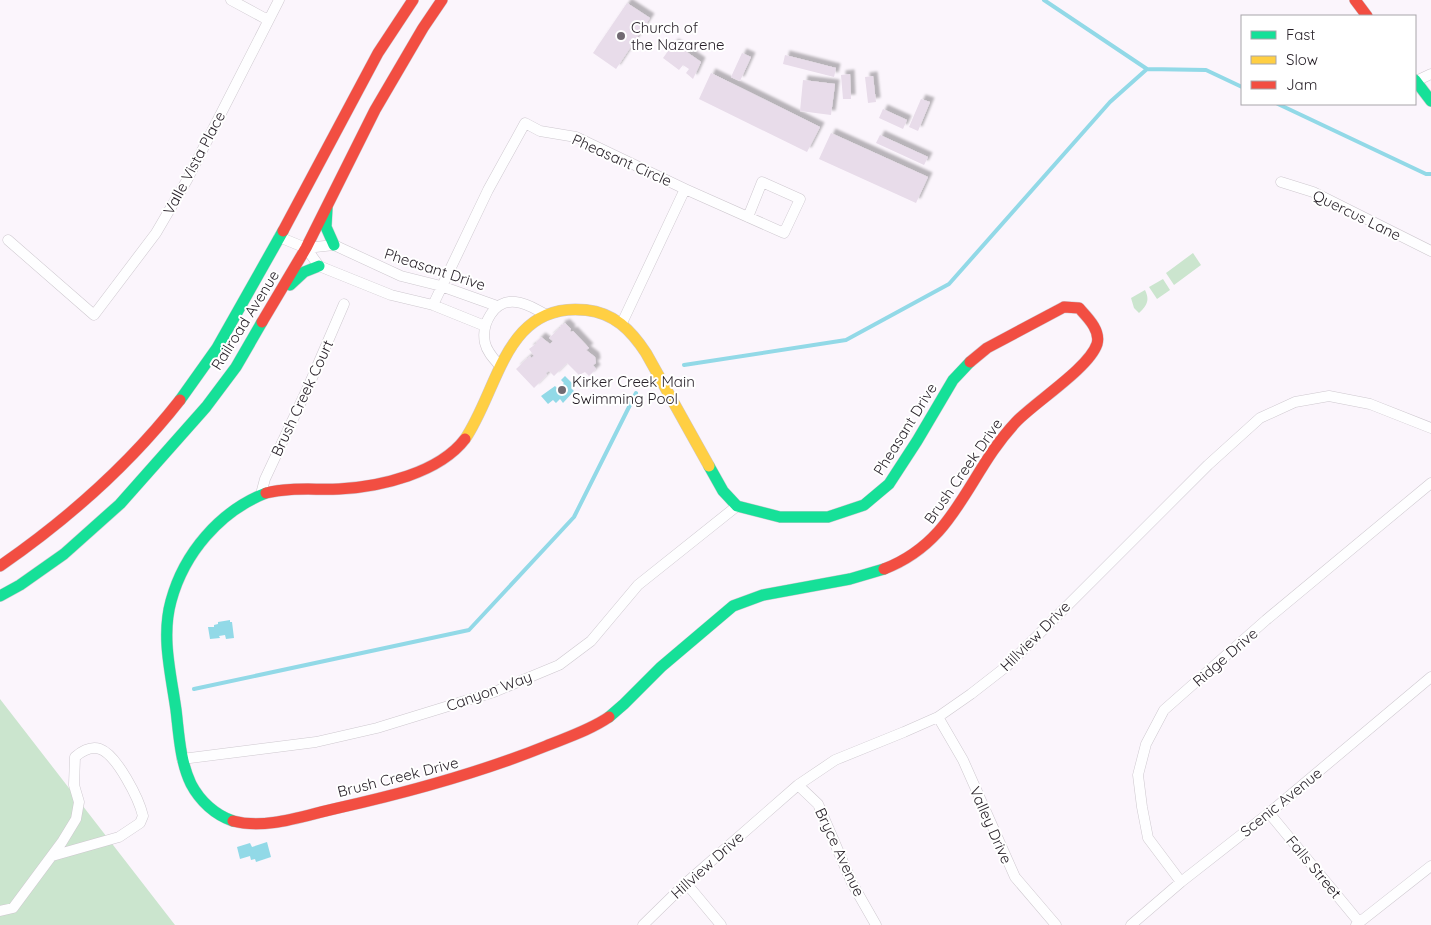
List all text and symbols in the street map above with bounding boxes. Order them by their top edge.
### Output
legend [1241,15,1416,105]
place label: Church of the Nazarene [631,18,725,54]
text: Fast [1286,25,1315,44]
marker: Church of the Nazarene [615,30,627,42]
text: Slow [1286,50,1318,69]
text: Jam [1286,75,1317,94]
street label: Valle Vista Place [159,108,229,218]
street label: Pheasant Circle [569,130,675,190]
street label: Quercus Lane [1310,185,1404,245]
street label: Pheasant Drive [382,244,488,294]
street label: Railroad Avenue [207,267,283,373]
street label: Brush Creek Court [267,337,337,459]
place label: Kirker Creek Main Swimming Pool [572,372,695,408]
street label: Pheasant Drive [869,379,941,479]
marker: Kirker Creek Main Swimming Pool [556,384,568,396]
street label: Brush Creek Drive [920,415,1006,527]
street label: Hillview Drive [996,597,1074,675]
street label: Ridge Drive [1189,624,1261,690]
street label: Canyon Way [444,667,534,715]
street label: Brush Creek Drive [335,753,461,801]
street label: Scenic Avenue [1236,763,1326,841]
street label: Valley Drive [965,783,1017,867]
street label: Bryce Avenue [811,805,869,899]
street label: Hillview Drive [667,827,747,903]
street label: Falls Street [1282,832,1346,902]

